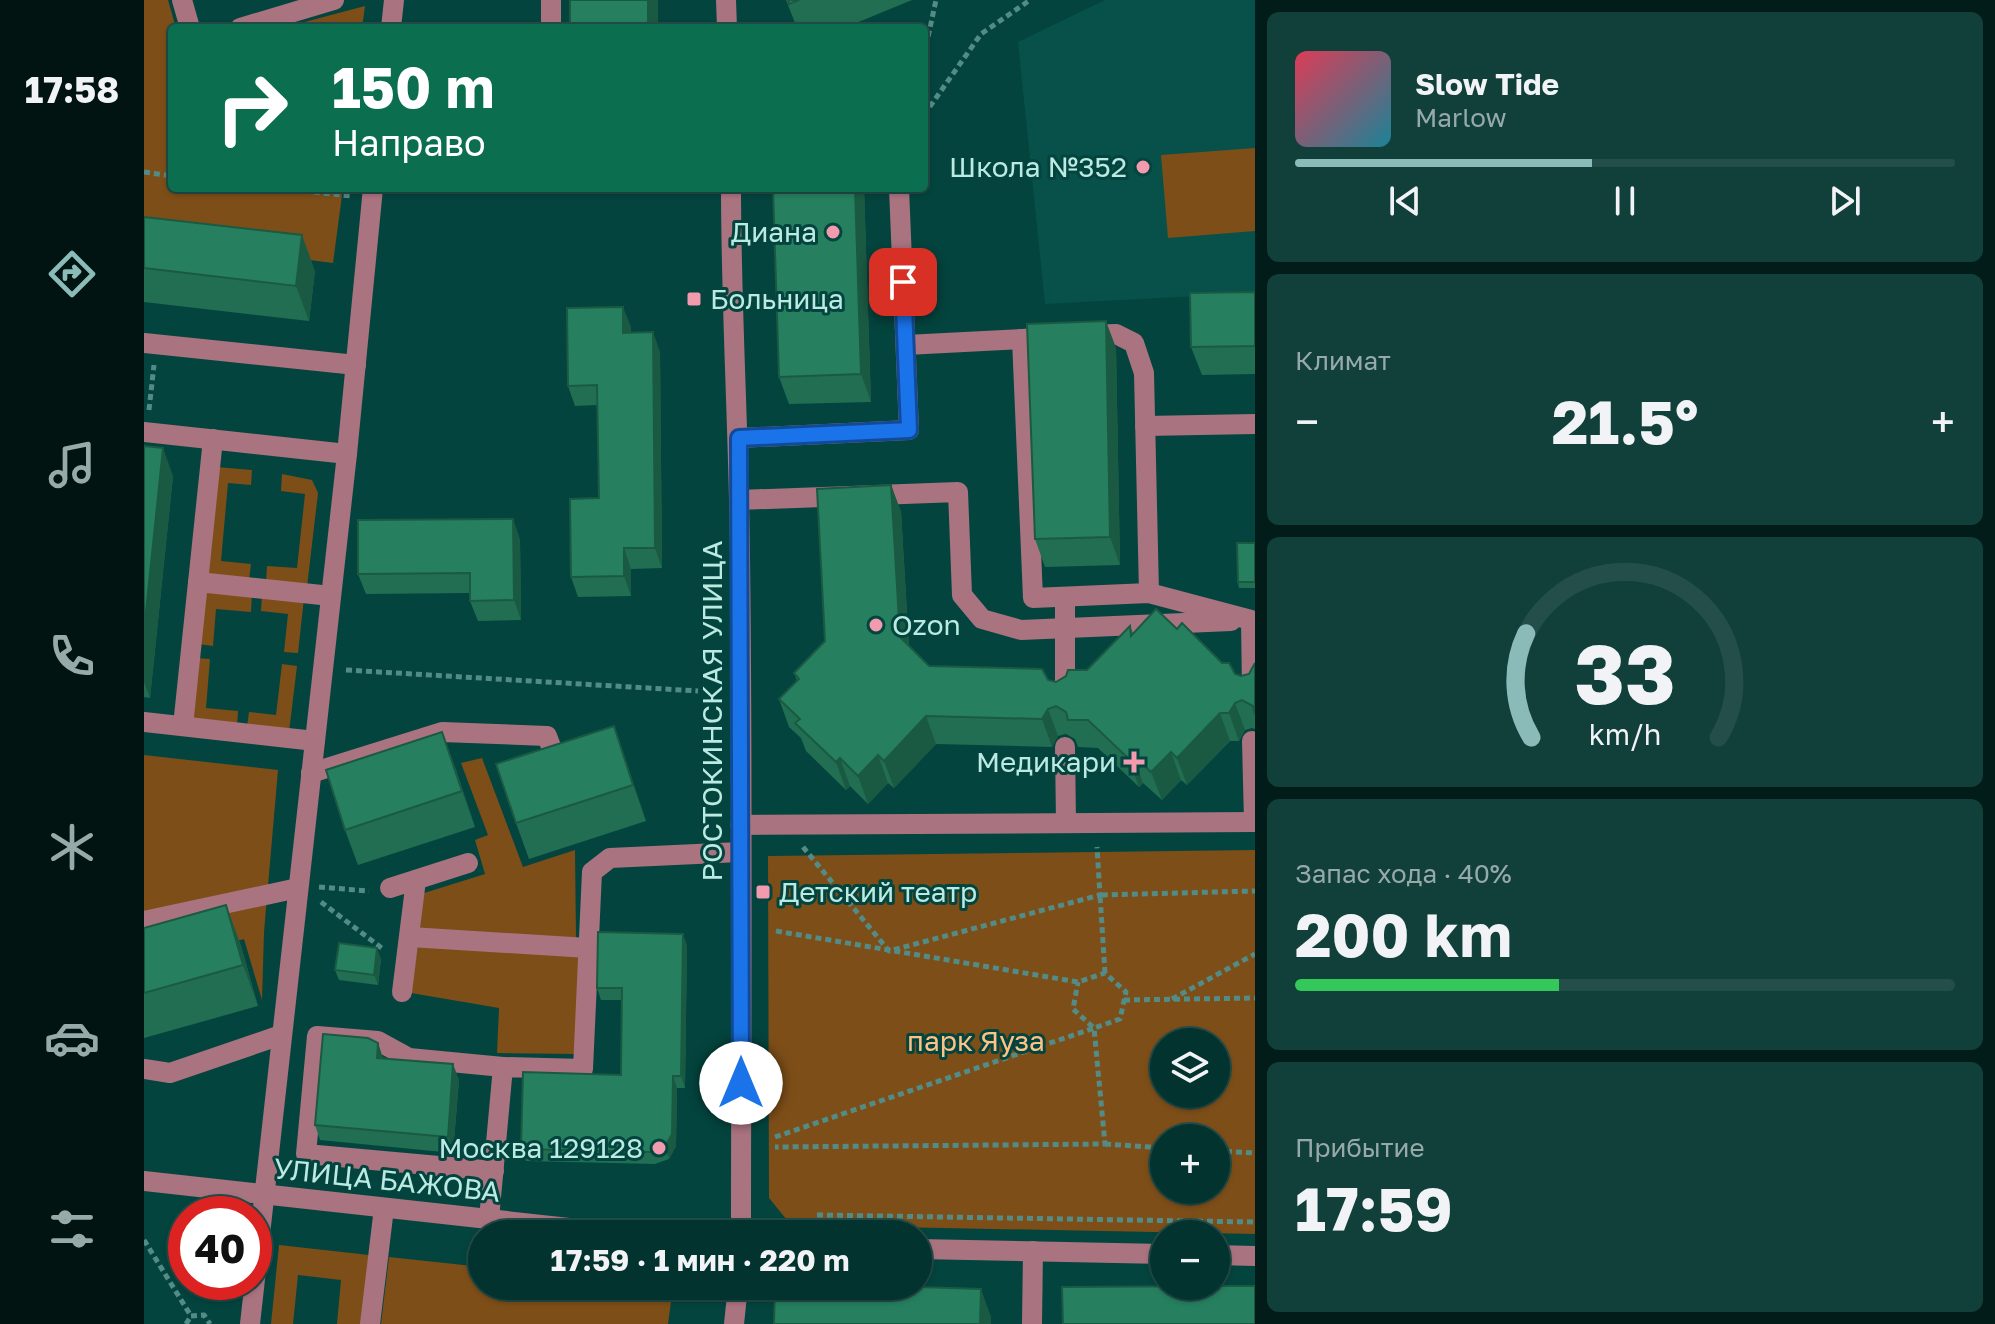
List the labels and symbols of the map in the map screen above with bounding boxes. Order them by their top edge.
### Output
place label: Школа №352 [949,150,1127,183]
marker: Школа №352 [1134,158,1152,176]
place label: Диана [731,215,817,248]
marker: Диана [824,223,842,241]
pin [869,248,937,316]
place label: Больница [710,282,844,315]
marker: Больница [685,290,703,308]
street label: РОСТОКИНСКАЯ УЛИЦА [695,540,728,881]
place label: Ozon [892,608,961,641]
marker: Ozon [867,616,885,634]
place label: Медикари [976,745,1116,778]
marker: Медикари [1123,751,1145,773]
place label: Детский театр [779,875,977,908]
marker: Детский театр [754,883,772,901]
park label: парк Яуза [907,1024,1045,1057]
position arrow [699,1041,783,1125]
place label: Москва 129128 [438,1131,643,1164]
marker: Москва 129128 [650,1139,668,1157]
street label: УЛИЦА БАЖОВА [272,1151,502,1208]
speed limit sign: 40 [168,1196,272,1300]

